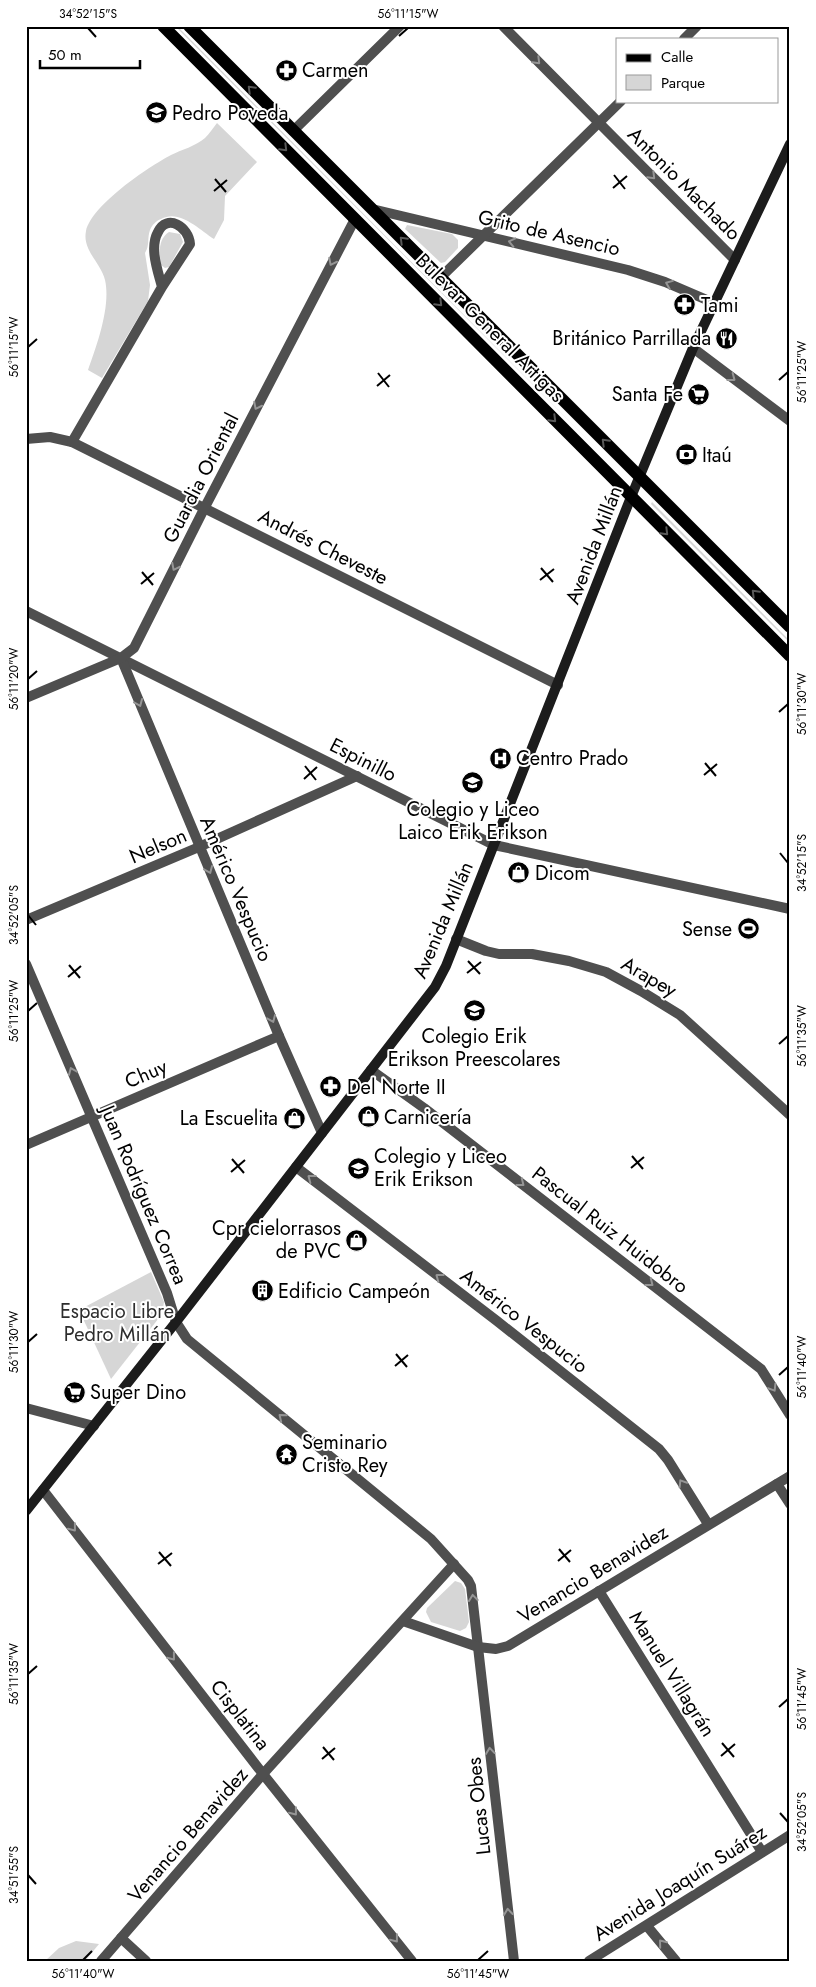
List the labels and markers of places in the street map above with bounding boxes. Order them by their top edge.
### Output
place label: Carmen [302,56,369,85]
pharmacy icon: Carmen [274,58,298,82]
place label: Pedro Poveda [172,99,288,128]
school or university icon: Pedro Poveda [144,101,168,125]
place label: Tami [701,291,739,320]
pharmacy icon: Tami [673,293,697,317]
place label: Británico Parrillada [552,324,711,353]
restaurant icon: Británico Parrillada [715,326,739,350]
place label: Santa Fe [612,380,683,409]
supermarket icon: Santa Fe [687,382,711,406]
place label: Itaú [702,441,732,470]
bank icon: Itaú [674,443,698,467]
place label: Centro Prado [516,744,628,773]
hospital icon: Centro Prado [488,746,512,770]
school or university icon: Colegio y Liceo Laico Erik Erikson [461,771,485,795]
place label: Colegio y Liceo Laico Erik Erikson [398,795,548,847]
place label: Dicom [535,859,590,888]
shop icon: Dicom [507,861,531,885]
place label: Sense [682,915,732,944]
sports icon: Sense [736,917,760,941]
school or university icon: Colegio Erik Erikson Preescolares [462,998,486,1022]
place label: Colegio Erik Erikson Preescolares [388,1022,560,1074]
place label: Del Norte II [347,1073,446,1102]
pharmacy icon: Del Norte II [319,1075,343,1099]
place label: Carnicería [384,1103,471,1132]
place label: La Escuelita [180,1104,278,1133]
shop icon: Carnicería [356,1105,380,1129]
shop icon: La Escuelita [282,1106,306,1130]
place label: Colegio y Liceo Erik Erikson [374,1142,507,1194]
school or university icon: Colegio y Liceo Erik Erikson [346,1156,370,1180]
place label: Cpr cielorrasos de PVC [212,1214,341,1266]
shop icon: Cpr cielorrasos de PVC [345,1228,369,1252]
place label: Edificio Campeón [278,1277,430,1306]
building icon: Edificio Campeón [250,1279,274,1303]
place label: Super Dino [90,1378,186,1407]
supermarket icon: Super Dino [62,1380,86,1404]
place label: Seminario Cristo Rey [302,1428,388,1480]
temple icon: Seminario Cristo Rey [274,1442,298,1466]

